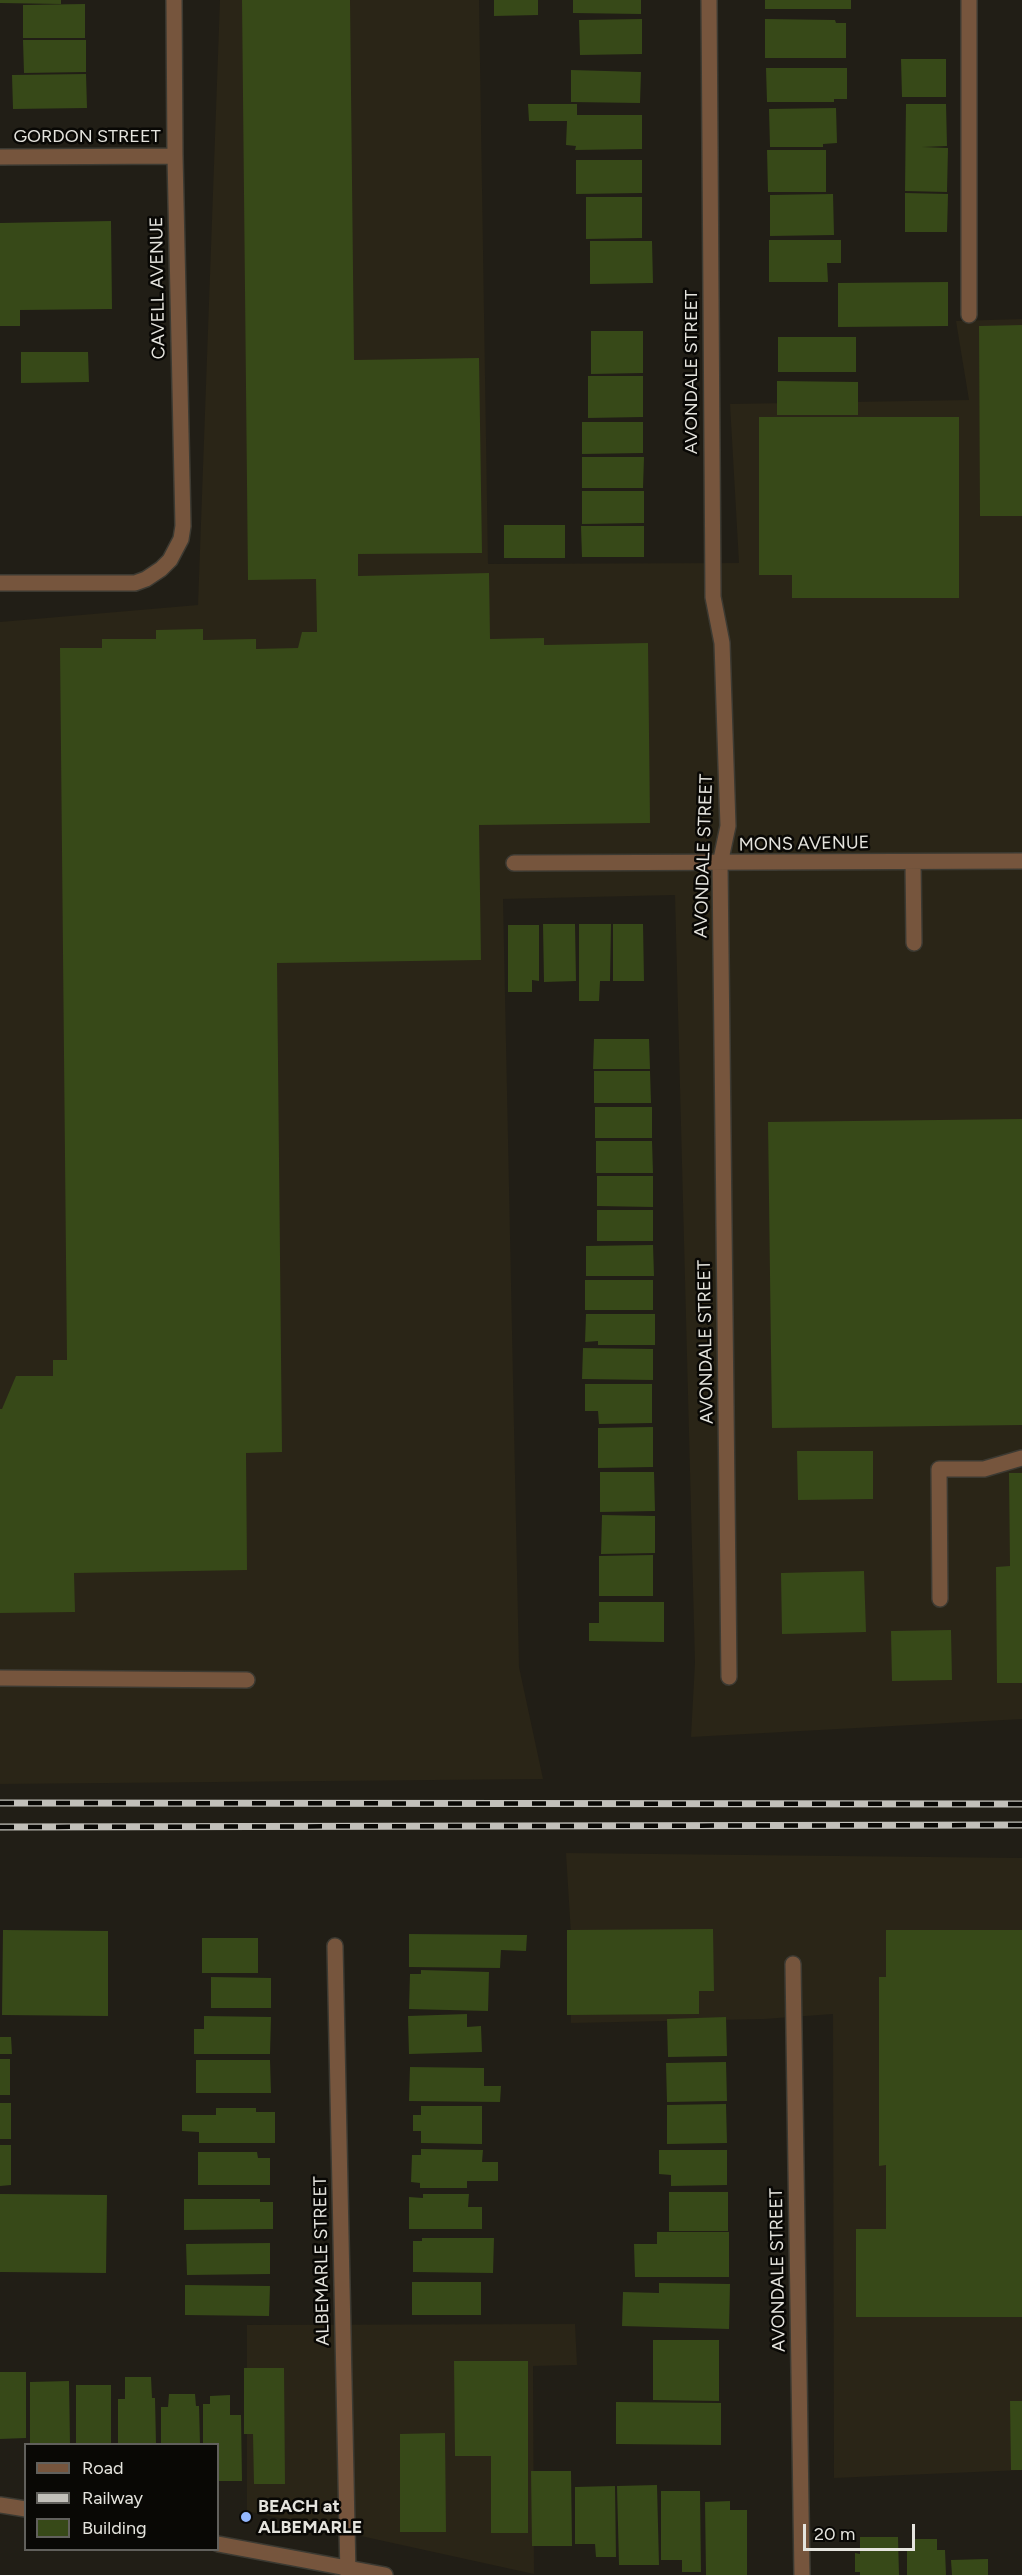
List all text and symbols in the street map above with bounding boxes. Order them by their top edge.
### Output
street label: GORDON STREET [13,126,161,148]
street label: CAVELL AVENUE [146,217,170,359]
street label: AVONDALE STREET [681,290,703,454]
street label: AVONDALE STREET [690,774,718,938]
street label: MONS AVENUE [739,832,869,856]
street label: AVONDALE STREET [694,1260,718,1424]
street label: ALBEMARLE STREET [310,2176,334,2346]
street label: AVONDALE STREET [766,2188,790,2352]
legend [24,2443,219,2551]
text: Road [82,2457,123,2479]
text: Railway [82,2487,143,2509]
place label: BEACH at ALBEMARLE [258,2496,362,2538]
marker: BEACH at ALBEMARLE [239,2510,253,2524]
scale bar [806,2512,918,2550]
text: Building [82,2517,147,2539]
text: 20 m [814,2523,855,2545]

